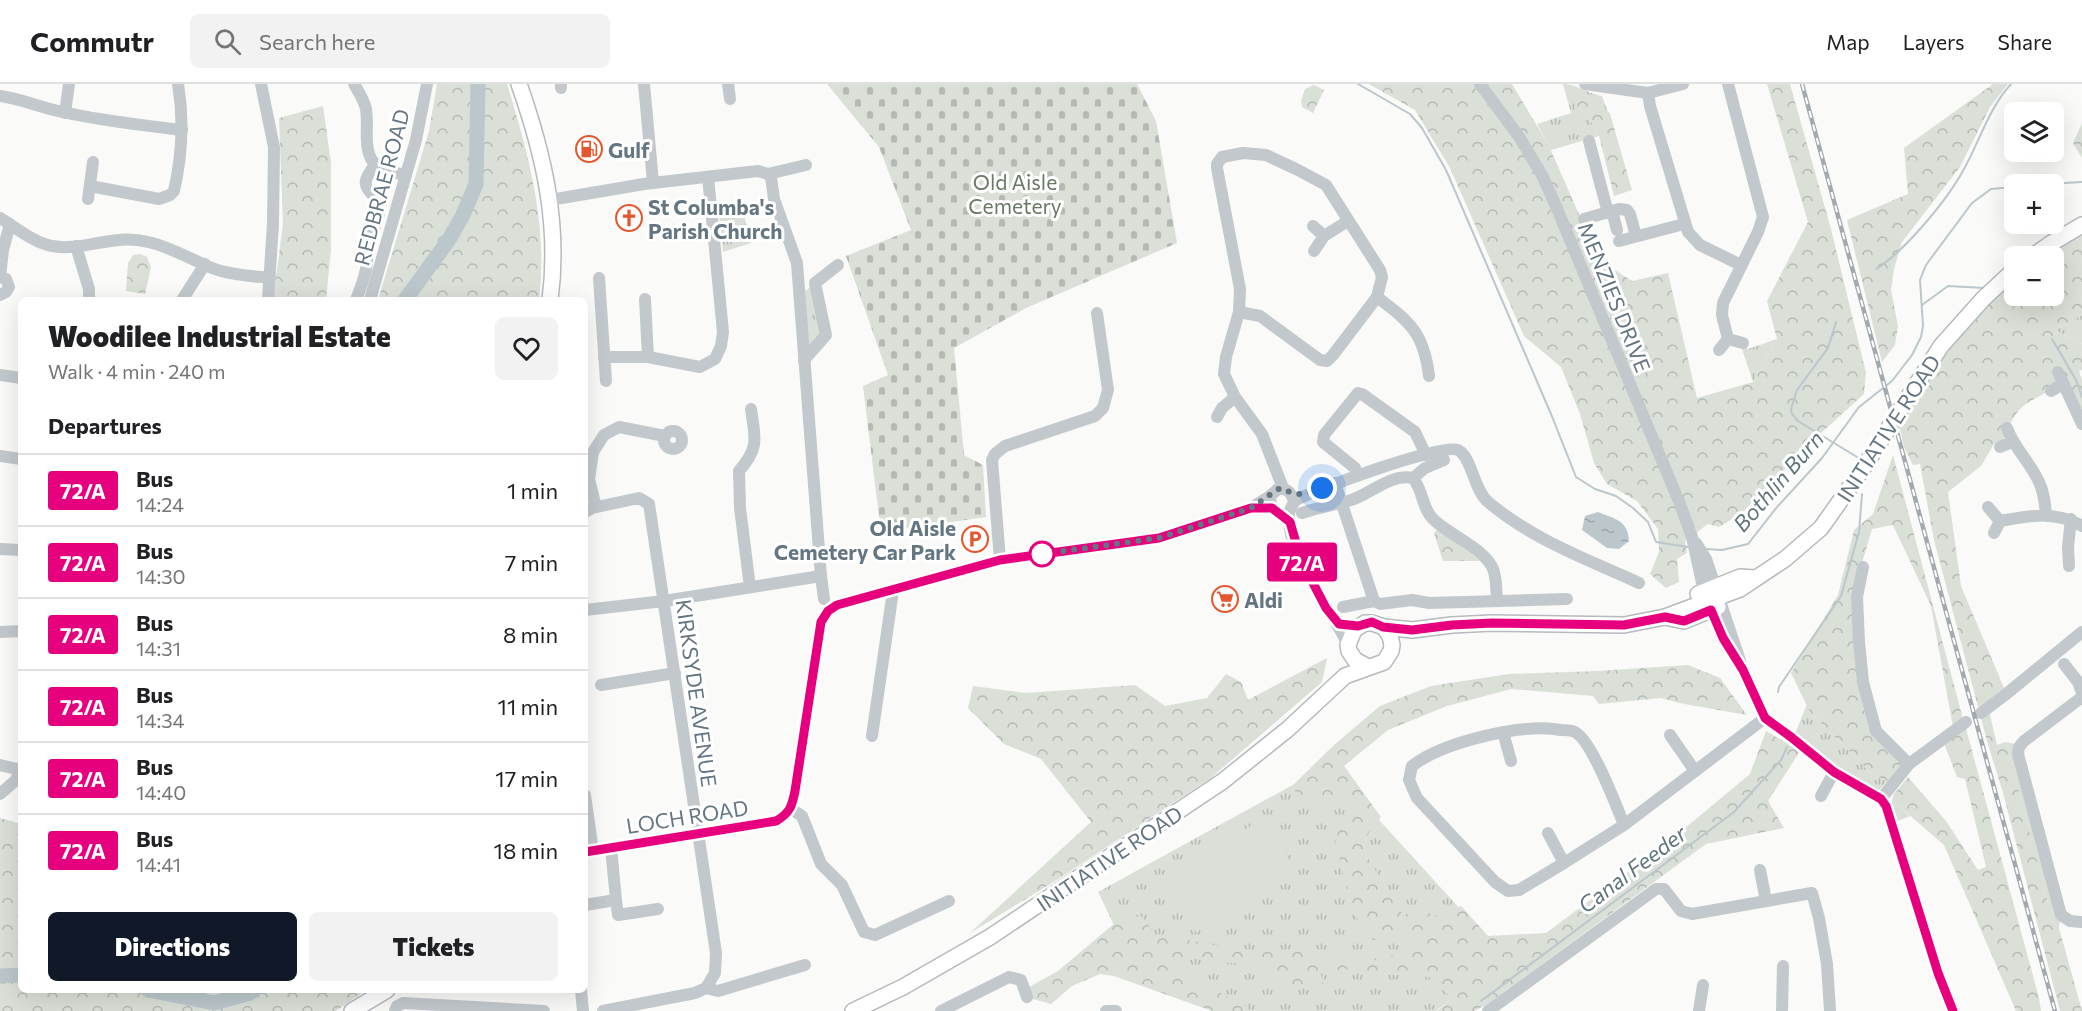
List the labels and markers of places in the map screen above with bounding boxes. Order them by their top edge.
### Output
fuel station icon: Gulf [574,134,604,164]
place label: Gulf [608,137,650,162]
place label: St Columba's Parish Church [648,194,782,243]
church icon: St Columba's Parish Church [614,203,644,233]
place label: Old Aisle Cemetery Car Park [774,515,956,564]
parking icon: Old Aisle Cemetery Car Park [960,524,990,554]
unlabelled marker [1029,541,1055,567]
supermarket icon: Aldi [1210,584,1240,614]
place label: Aldi [1244,587,1283,612]

